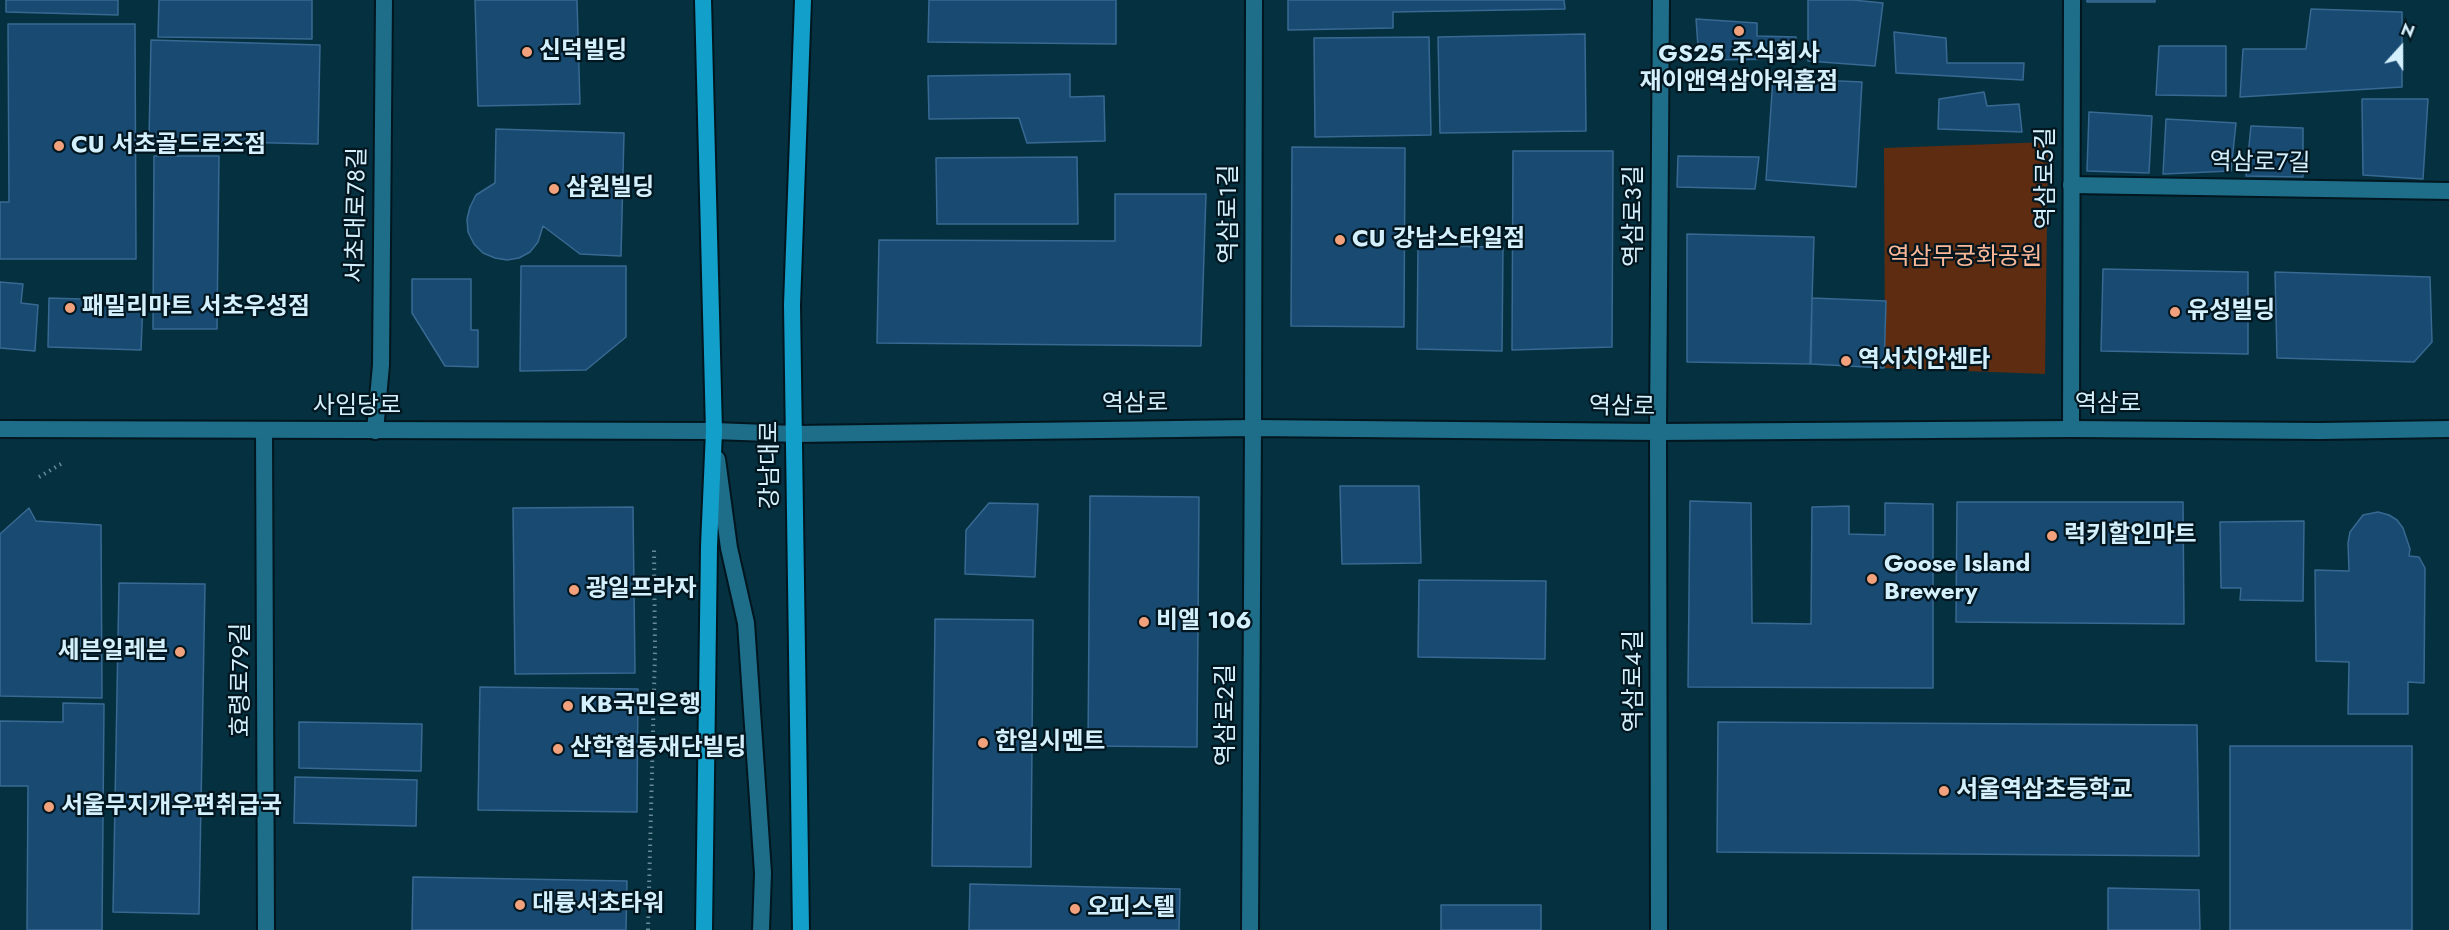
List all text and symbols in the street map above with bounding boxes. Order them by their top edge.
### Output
north arrow [2371,18,2431,78]
text: N [2398,18,2418,44]
marker: GS25 주식회사 재이앤역삼아워홈점 [1732,24,1746,38]
place label: 신덕빌딩 [539,38,627,66]
place label: GS25 주식회사 재이앤역삼아워홈점 [1640,41,1838,97]
marker: 신덕빌딩 [520,45,534,59]
street label: 역삼로5길 [2033,127,2061,229]
place label: CU 서초골드로즈점 [71,132,266,160]
marker: CU 서초골드로즈점 [52,139,66,153]
street label: 서초대로78길 [342,147,374,283]
street label: 역삼로7길 [2209,149,2311,179]
street label: 역삼로1길 [1216,164,1244,264]
street label: 역삼로3길 [1621,165,1649,267]
place label: 삼원빌딩 [566,175,654,203]
marker: 삼원빌딩 [547,182,561,196]
place label: CU 강남스타일점 [1352,226,1525,254]
marker: CU 강남스타일점 [1333,233,1347,247]
park label: 역삼무궁화공원 [1888,244,2042,272]
place label: 패밀리마트 서초우성점 [82,294,310,322]
place label: 유성빌딩 [2187,298,2275,326]
marker: 패밀리마트 서초우성점 [63,301,77,315]
marker: 유성빌딩 [2168,305,2182,319]
place label: 역서치안센타 [1858,347,1990,375]
marker: 역서치안센타 [1839,354,1853,368]
street label: 역삼로 [1102,390,1168,420]
street label: 역삼로 [2075,391,2141,419]
street label: 사임당로 [313,393,401,421]
street label: 역삼로 [1589,393,1655,423]
street label: 강남대로 [757,421,785,509]
place label: 럭키할인마트 [2064,522,2196,550]
marker: 럭키할인마트 [2045,529,2059,543]
place label: Goose Island Brewery [1884,551,2030,607]
marker: Goose Island Brewery [1865,572,1879,586]
place label: 광일프라자 [586,576,696,604]
marker: 광일프라자 [567,583,581,597]
place label: 비엘 106 [1156,608,1252,636]
marker: 비엘 106 [1137,615,1151,629]
street label: 효령로79길 [228,623,256,737]
street label: 역삼로4길 [1621,630,1649,732]
place label: 세븐일레븐 [58,638,168,666]
marker: 세븐일레븐 [173,645,187,659]
street label: 역삼로2길 [1213,664,1241,766]
place label: KB국민은행 [580,692,701,720]
marker: KB국민은행 [561,699,575,713]
place label: 한일시멘트 [995,729,1105,757]
place label: 산학협동재단빌딩 [570,735,747,763]
marker: 한일시멘트 [976,736,990,750]
marker: 산학협동재단빌딩 [551,742,565,756]
place label: 서울역삼초등학교 [1956,777,2133,805]
marker: 서울역삼초등학교 [1937,784,1951,798]
place label: 서울무지개우편취급국 [61,793,282,821]
marker: 서울무지개우편취급국 [42,800,56,814]
place label: 대륭서초타워 [532,891,664,919]
place label: 오피스텔 [1087,895,1175,923]
marker: 대륭서초타워 [513,898,527,912]
marker: 오피스텔 [1068,902,1082,916]

